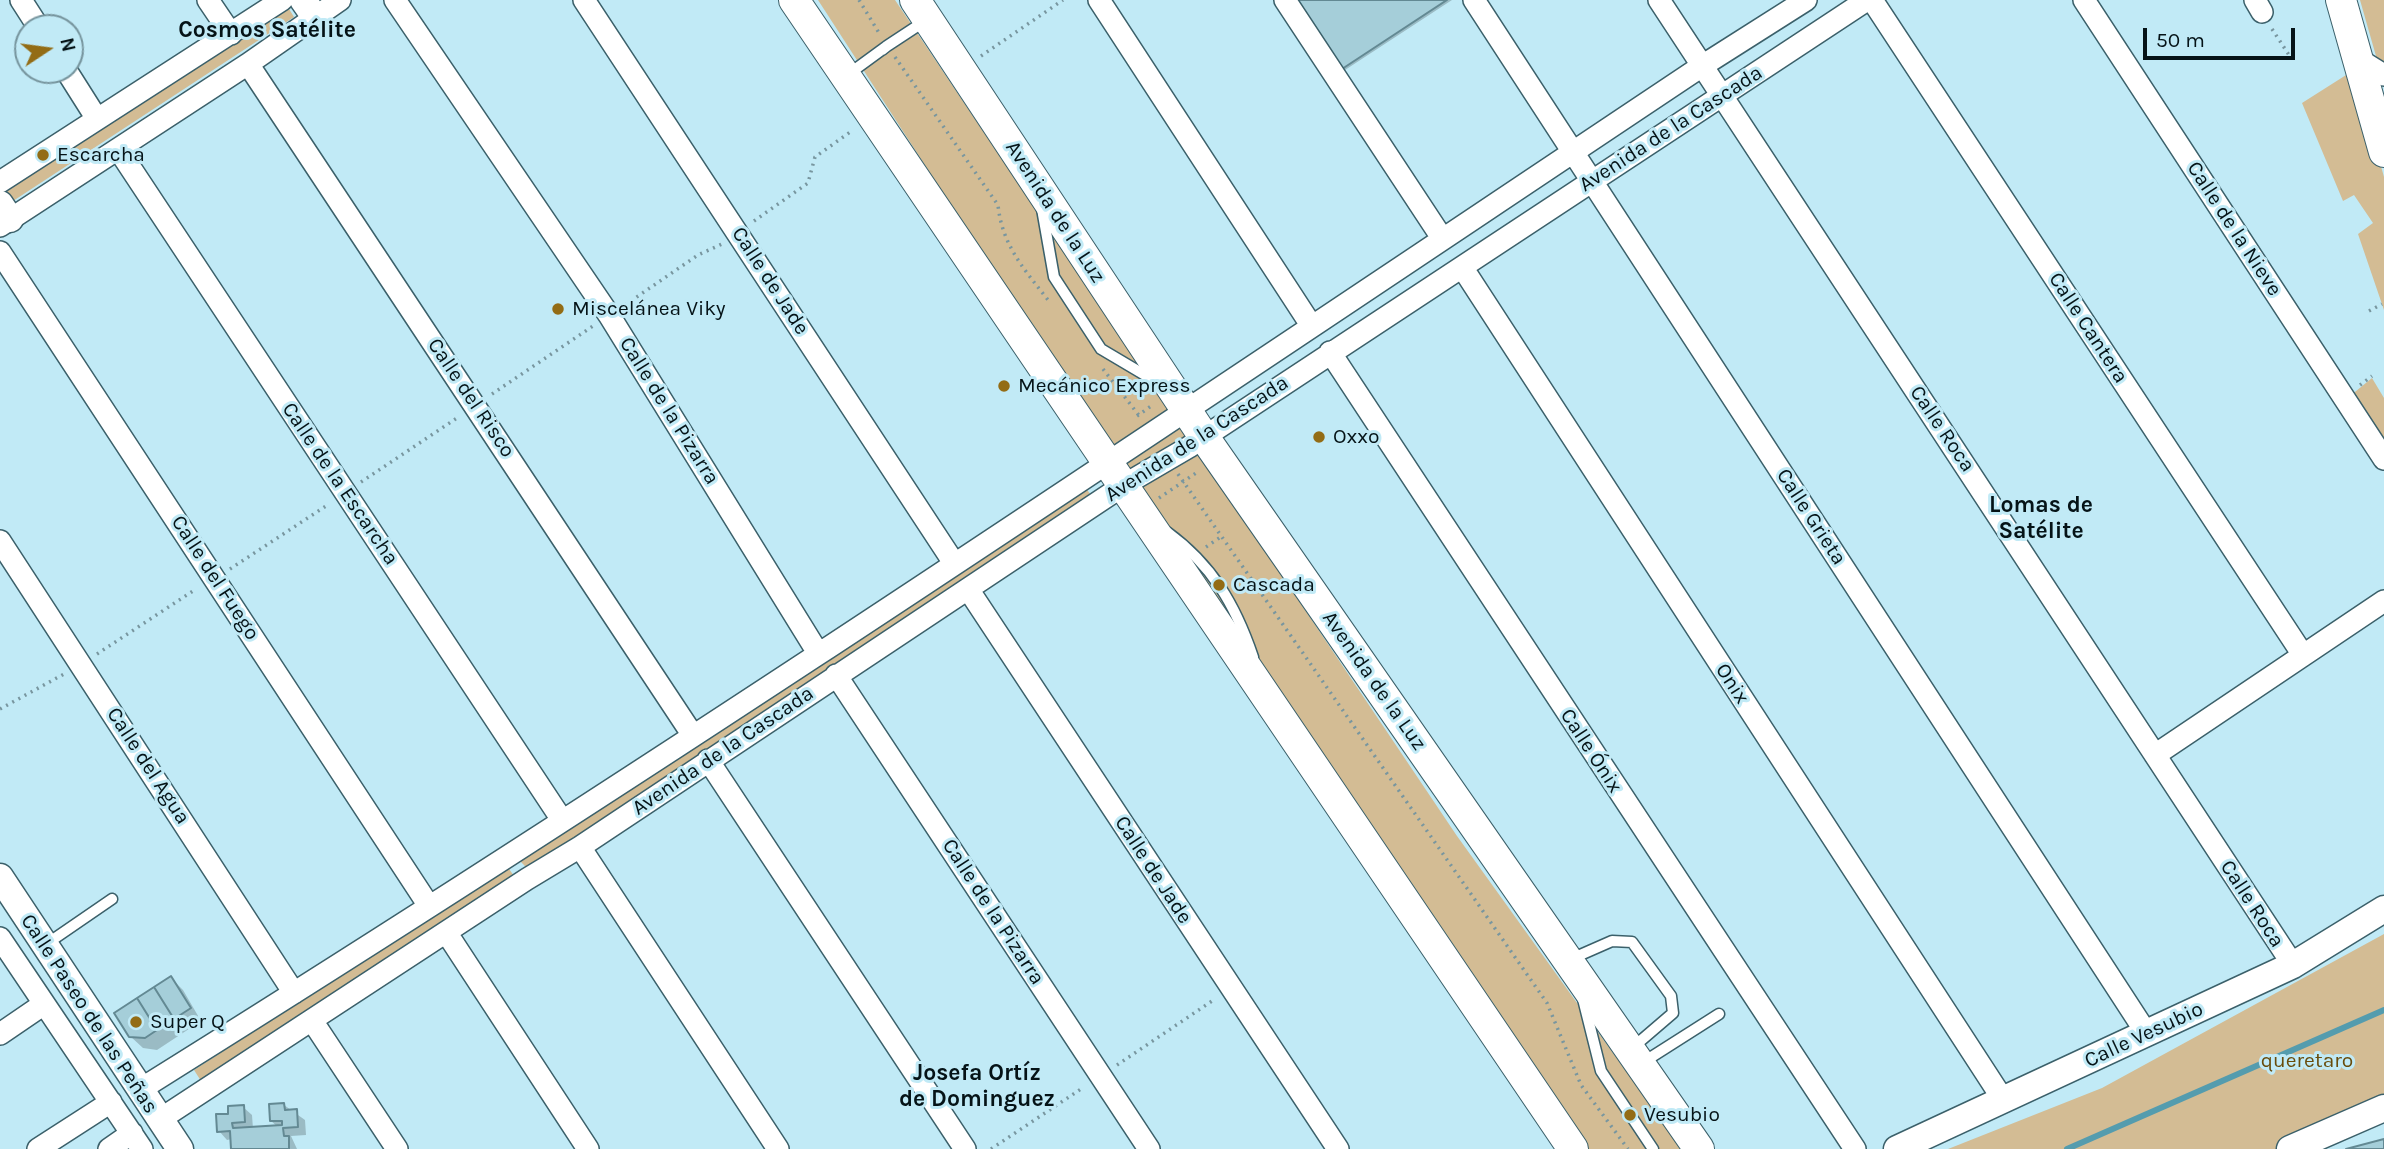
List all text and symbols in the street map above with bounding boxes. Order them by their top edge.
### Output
north arrow [14,14,84,84]
scale bar [2146,14,2298,58]
district label: Cosmos Satélite [178,16,356,44]
text: 50 m [2156,28,2205,52]
text: N [55,36,80,54]
street label: Avenida de la Cascada [1575,60,1767,198]
street label: Avenida de la Luz [1000,136,1110,288]
place label: Escarcha [57,142,145,168]
marker: Escarcha [35,147,51,163]
street label: Calle de la Nieve [2181,157,2287,301]
street label: Calle de Jade [726,222,814,340]
street label: Calle Cantera [2043,268,2133,388]
place label: Miscelánea Viky [572,296,725,322]
marker: Miscelánea Viky [550,301,566,317]
street label: Calle de la Pizarra [614,333,724,489]
street label: Calle del Risco [422,334,520,462]
street label: Avenida de la Cascada [1101,370,1293,508]
place label: Mecánico Express [1018,373,1190,399]
marker: Mecánico Express [996,378,1012,394]
street label: Calle Roca [1904,381,1980,477]
street label: Calle de la Escarcha [276,398,404,570]
place label: Oxxo [1333,424,1380,450]
marker: Oxxo [1311,429,1327,445]
street label: Calle Grieta [1771,464,1851,570]
district label: Lomas de Satélite [1989,491,2093,545]
street label: Calle del Fuego [165,511,265,645]
place label: Cascada [1233,572,1315,598]
marker: Cascada [1211,577,1227,593]
street label: Avenida de la Luz [1317,607,1431,755]
street label: Onix [1710,659,1754,709]
street label: Avenida de la Cascada [628,681,818,821]
street label: Calle del Agua [101,703,195,829]
street label: Calle Ónix [1555,704,1627,798]
street label: Calle de Jade [1109,811,1197,929]
street label: Calle de la Pizarra [936,834,1050,990]
street label: Calle Roca [2215,856,2289,952]
street label: Calle Paseo de las Peñas [15,910,163,1118]
street label: Calle Vesubio [2081,997,2207,1073]
place label: Super Q [150,1009,225,1035]
marker: Super Q [128,1014,144,1030]
park label: queretaro [2261,1048,2353,1074]
district label: Josefa Ortíz de Dominguez [899,1059,1055,1113]
place label: Vesubio [1644,1102,1720,1128]
marker: Vesubio [1622,1107,1638,1123]

